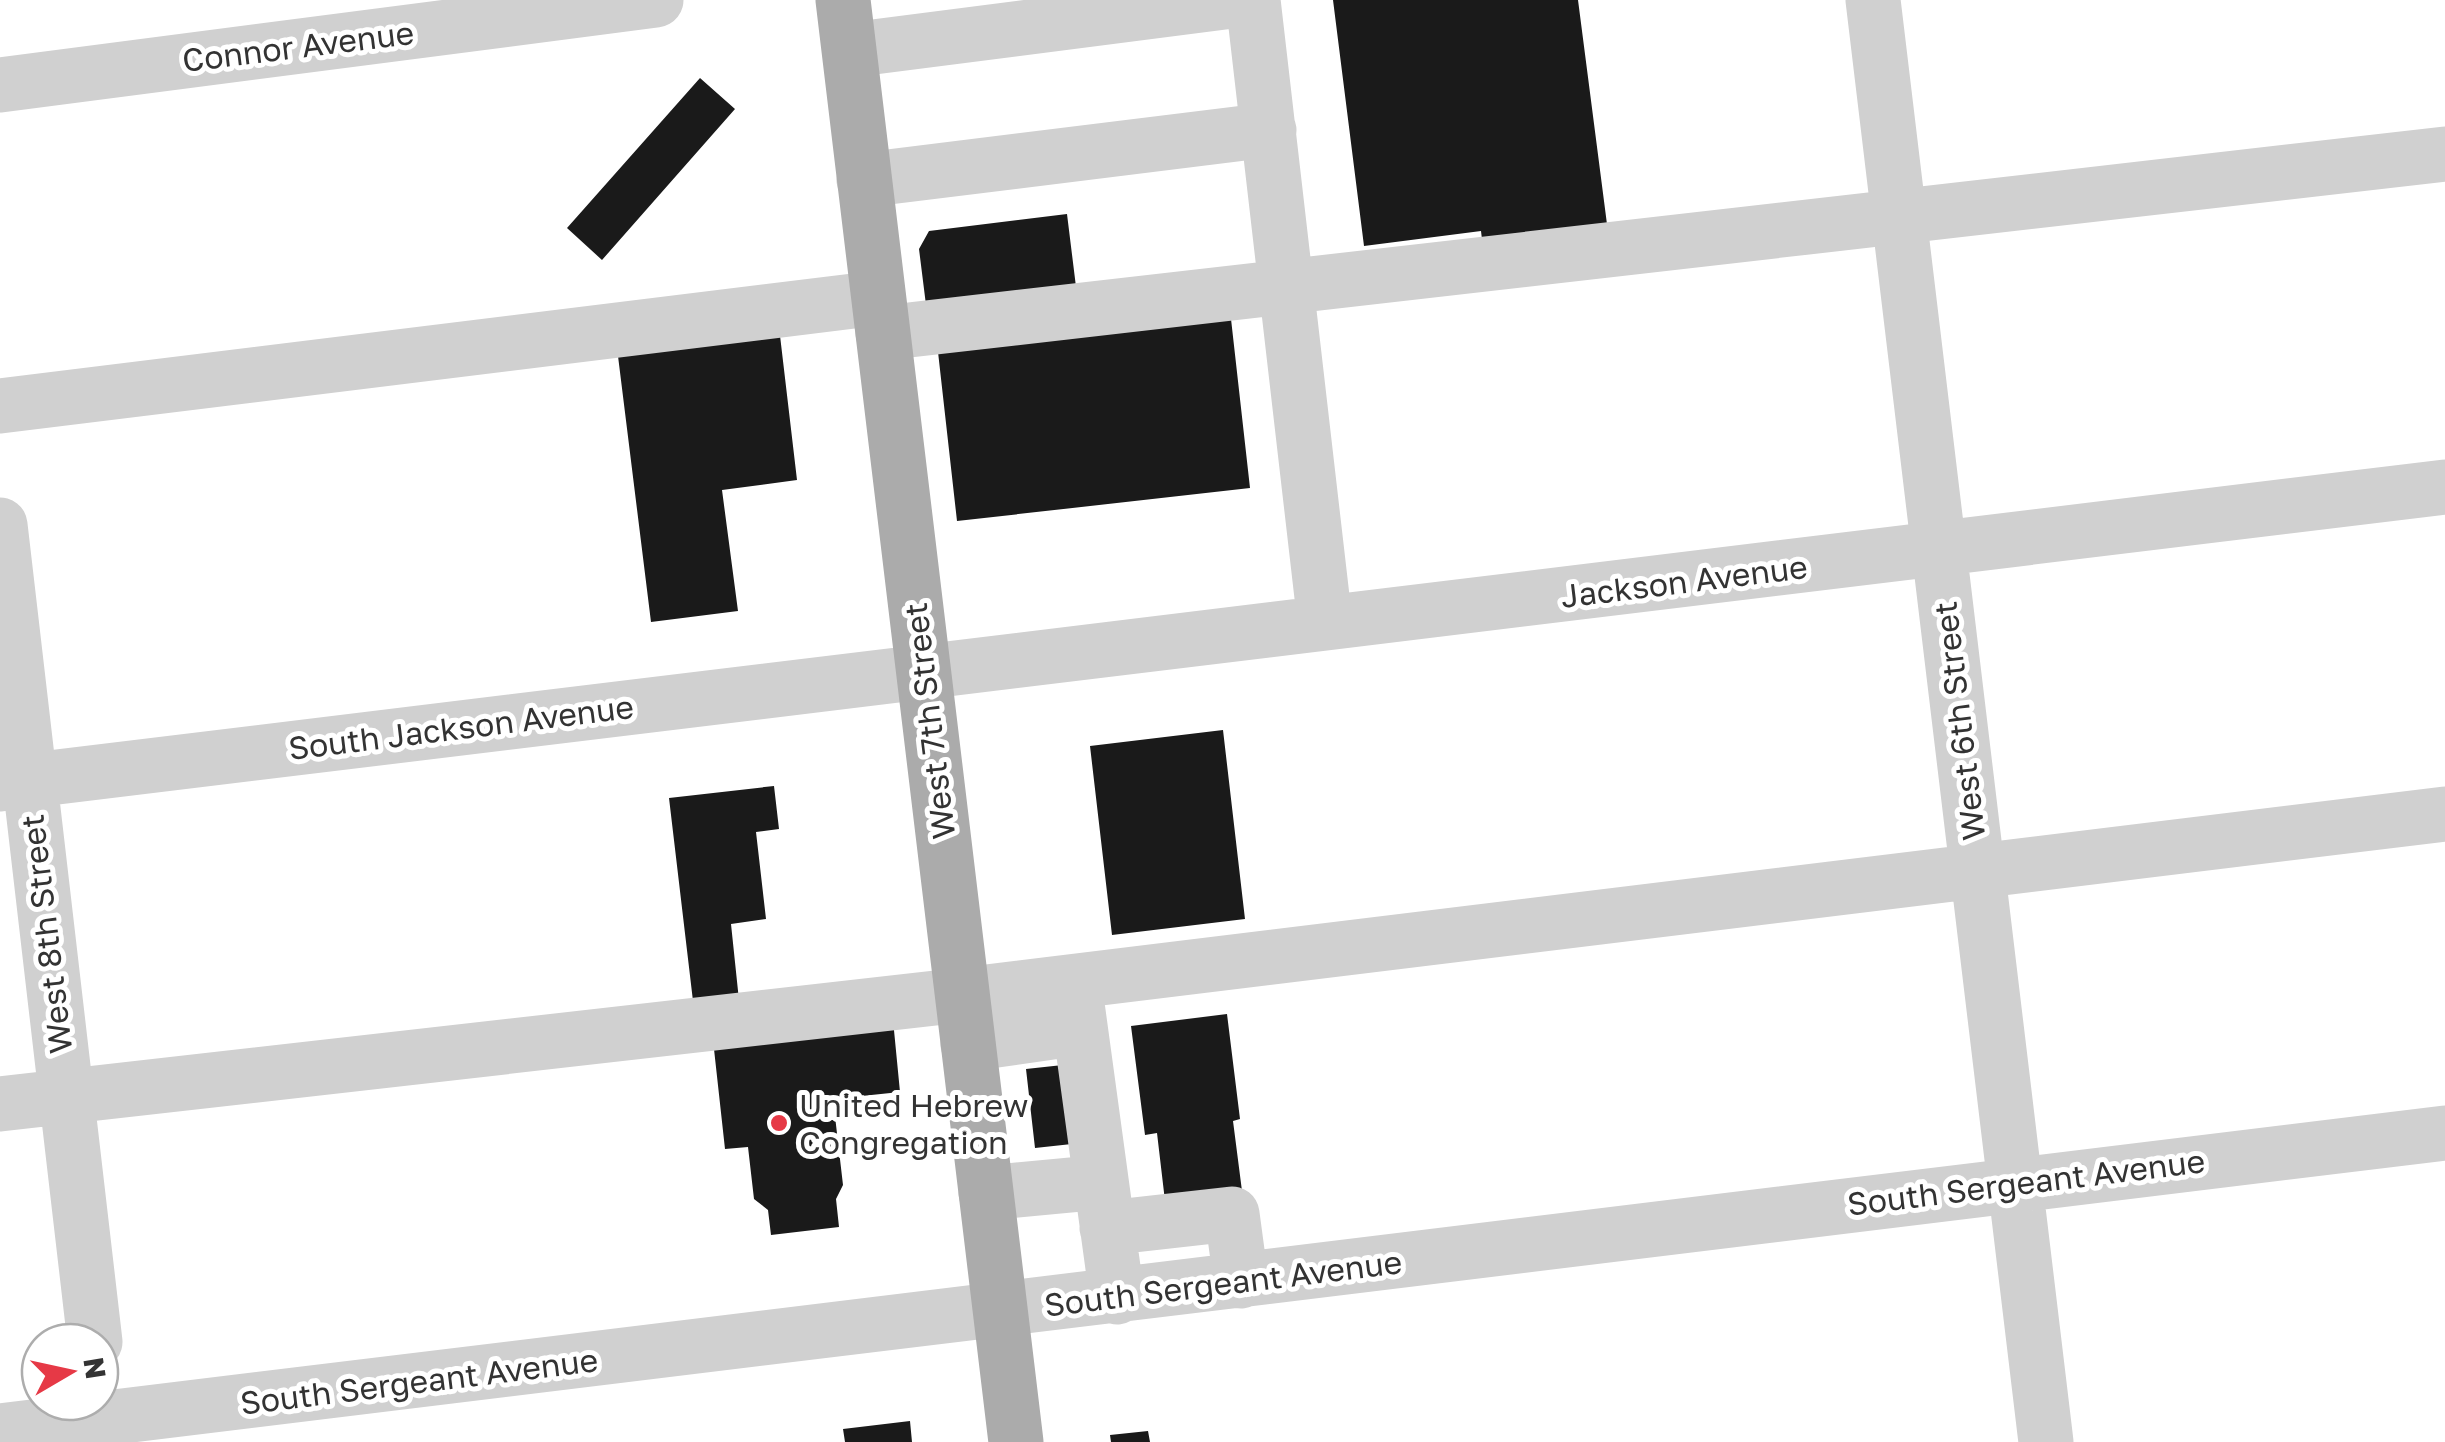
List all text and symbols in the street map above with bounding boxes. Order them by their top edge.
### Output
street label: Connor Avenue [180,13,416,79]
street label: Jackson Avenue [1559,547,1809,615]
street label: West 6th Street [1925,599,1993,843]
street label: West 7th Street [896,601,962,841]
street label: South Jackson Avenue [286,687,636,767]
street label: West 8th Street [12,812,80,1056]
place label: United Hebrew Congregation [799,1086,1029,1161]
marker: United Hebrew Congregation [768,1112,790,1134]
street label: South Sergeant Avenue [1845,1141,2207,1223]
street label: South Sergeant Avenue [1042,1242,1404,1324]
north arrow [20,1322,120,1422]
street label: South Sergeant Avenue [238,1340,600,1422]
text: N [77,1355,113,1381]

